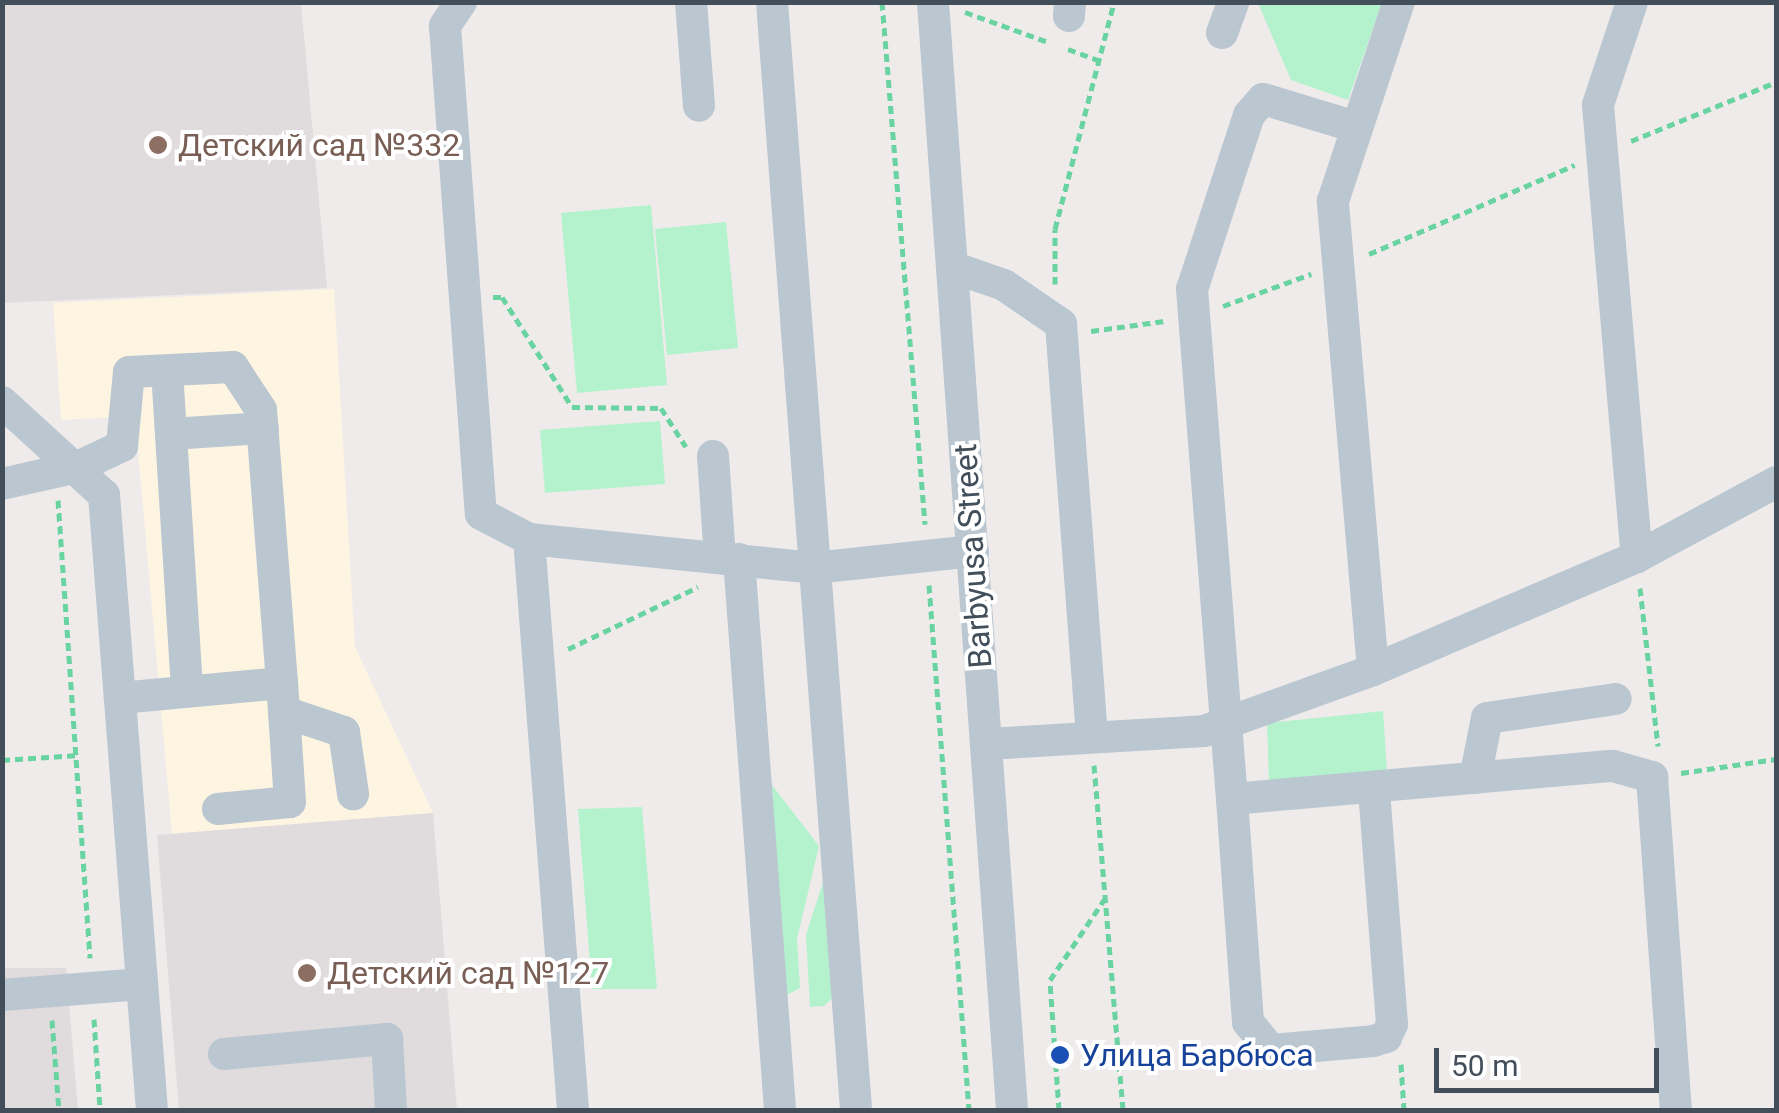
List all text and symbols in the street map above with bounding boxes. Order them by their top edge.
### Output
place label: Детский сад №332 [178,126,460,164]
marker: Детский сад №332 [147,134,169,156]
street label: Barbyusa Street [946,442,1000,670]
place label: Детский сад №127 [327,954,609,992]
marker: Детский сад №127 [296,962,318,984]
scale bar [1439,1028,1664,1090]
place label: Улица Барбюса [1080,1036,1314,1074]
marker: Улица Барбюса [1049,1044,1071,1066]
text: 50 m [1451,1048,1518,1083]

